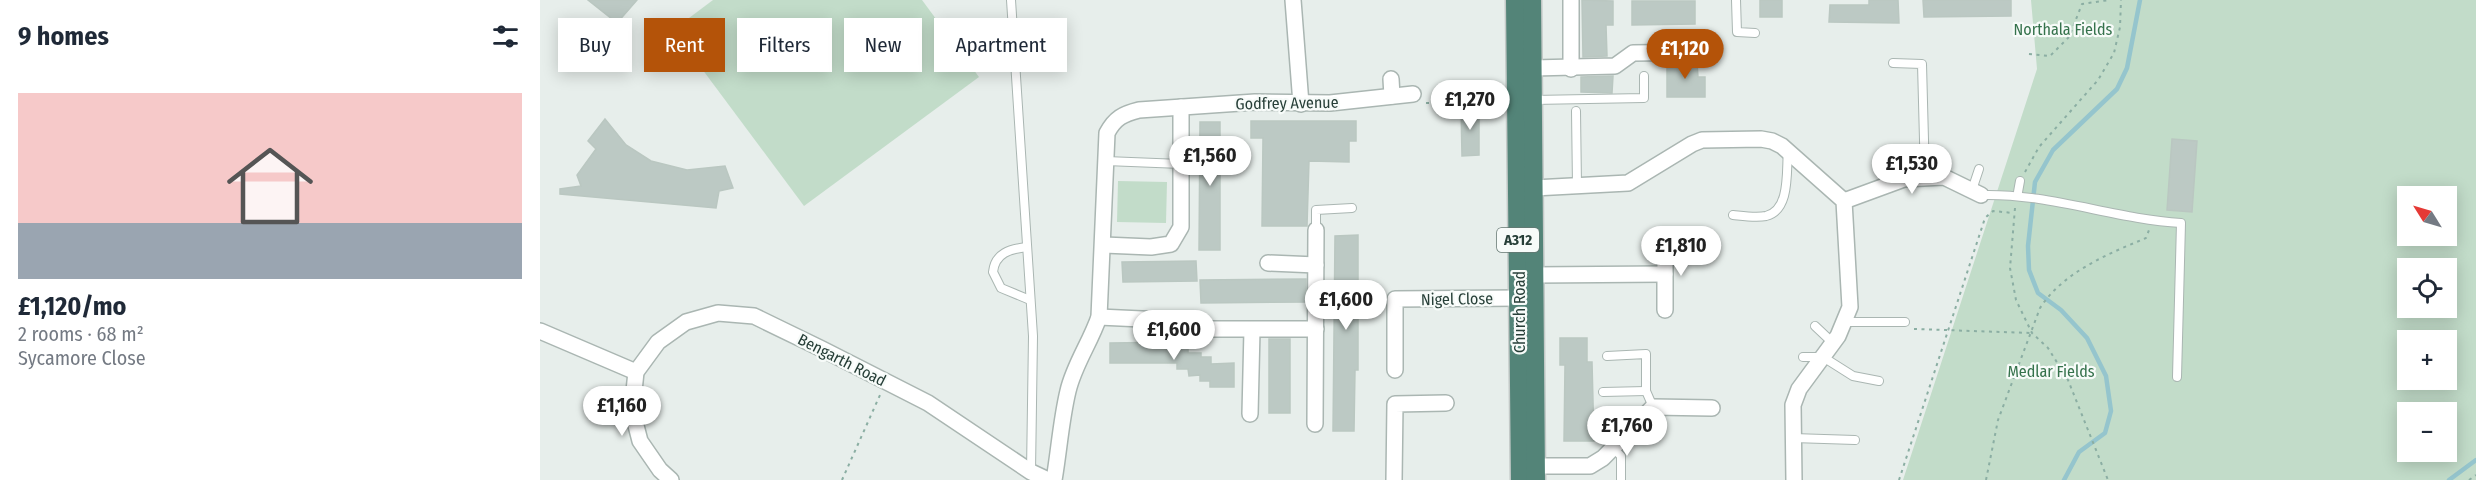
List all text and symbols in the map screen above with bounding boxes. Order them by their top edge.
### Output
chip: Buy [558,18,632,72]
chip: Rent [644,18,725,72]
chip: Filters [737,18,832,72]
chip: New [844,18,922,72]
chip: Apartment [934,18,1067,72]
icon: filters [489,20,522,53]
park label: Northala Fields [2014,20,2113,39]
text: 9 homes [18,21,109,52]
pin: £1,120 [1636,29,1734,80]
text: £1,120 [1661,36,1709,60]
pin: £1,270 [1421,80,1519,131]
text: £1,270 [1445,87,1495,111]
street label: Godfrey Avenue [1235,93,1339,113]
icon: home [216,132,324,240]
pin: £1,560 [1161,136,1259,187]
text: £1,560 [1183,143,1237,167]
pin: £1,530 [1863,144,1961,195]
text: £1,530 [1886,151,1938,175]
north arrow [2397,186,2457,246]
map controls [2397,186,2457,462]
pin: £1,810 [1632,226,1730,277]
road number: A312 [1497,228,1539,252]
text: £1,810 [1655,233,1707,257]
button: locate [2397,258,2457,318]
street label: Church Road [1510,271,1529,353]
pin: £1,600 [1297,280,1395,331]
text: £1,600 [1319,287,1373,311]
street label: Nigel Close [1421,289,1493,309]
text: £1,120/mo [18,291,126,322]
pin: £1,600 [1125,310,1223,361]
text: £1,600 [1147,317,1201,341]
text: 2 rooms · 68 m² [18,322,144,346]
street label: Bengarth Road [795,330,889,390]
button: + [2397,330,2457,390]
text: Sycamore Close [18,346,146,370]
park label: Medlar Fields [2007,362,2095,381]
pin: £1,160 [573,386,671,437]
text: £1,160 [597,393,647,417]
button: − [2397,402,2457,462]
pin: £1,760 [1578,406,1676,457]
text: £1,760 [1601,413,1653,437]

